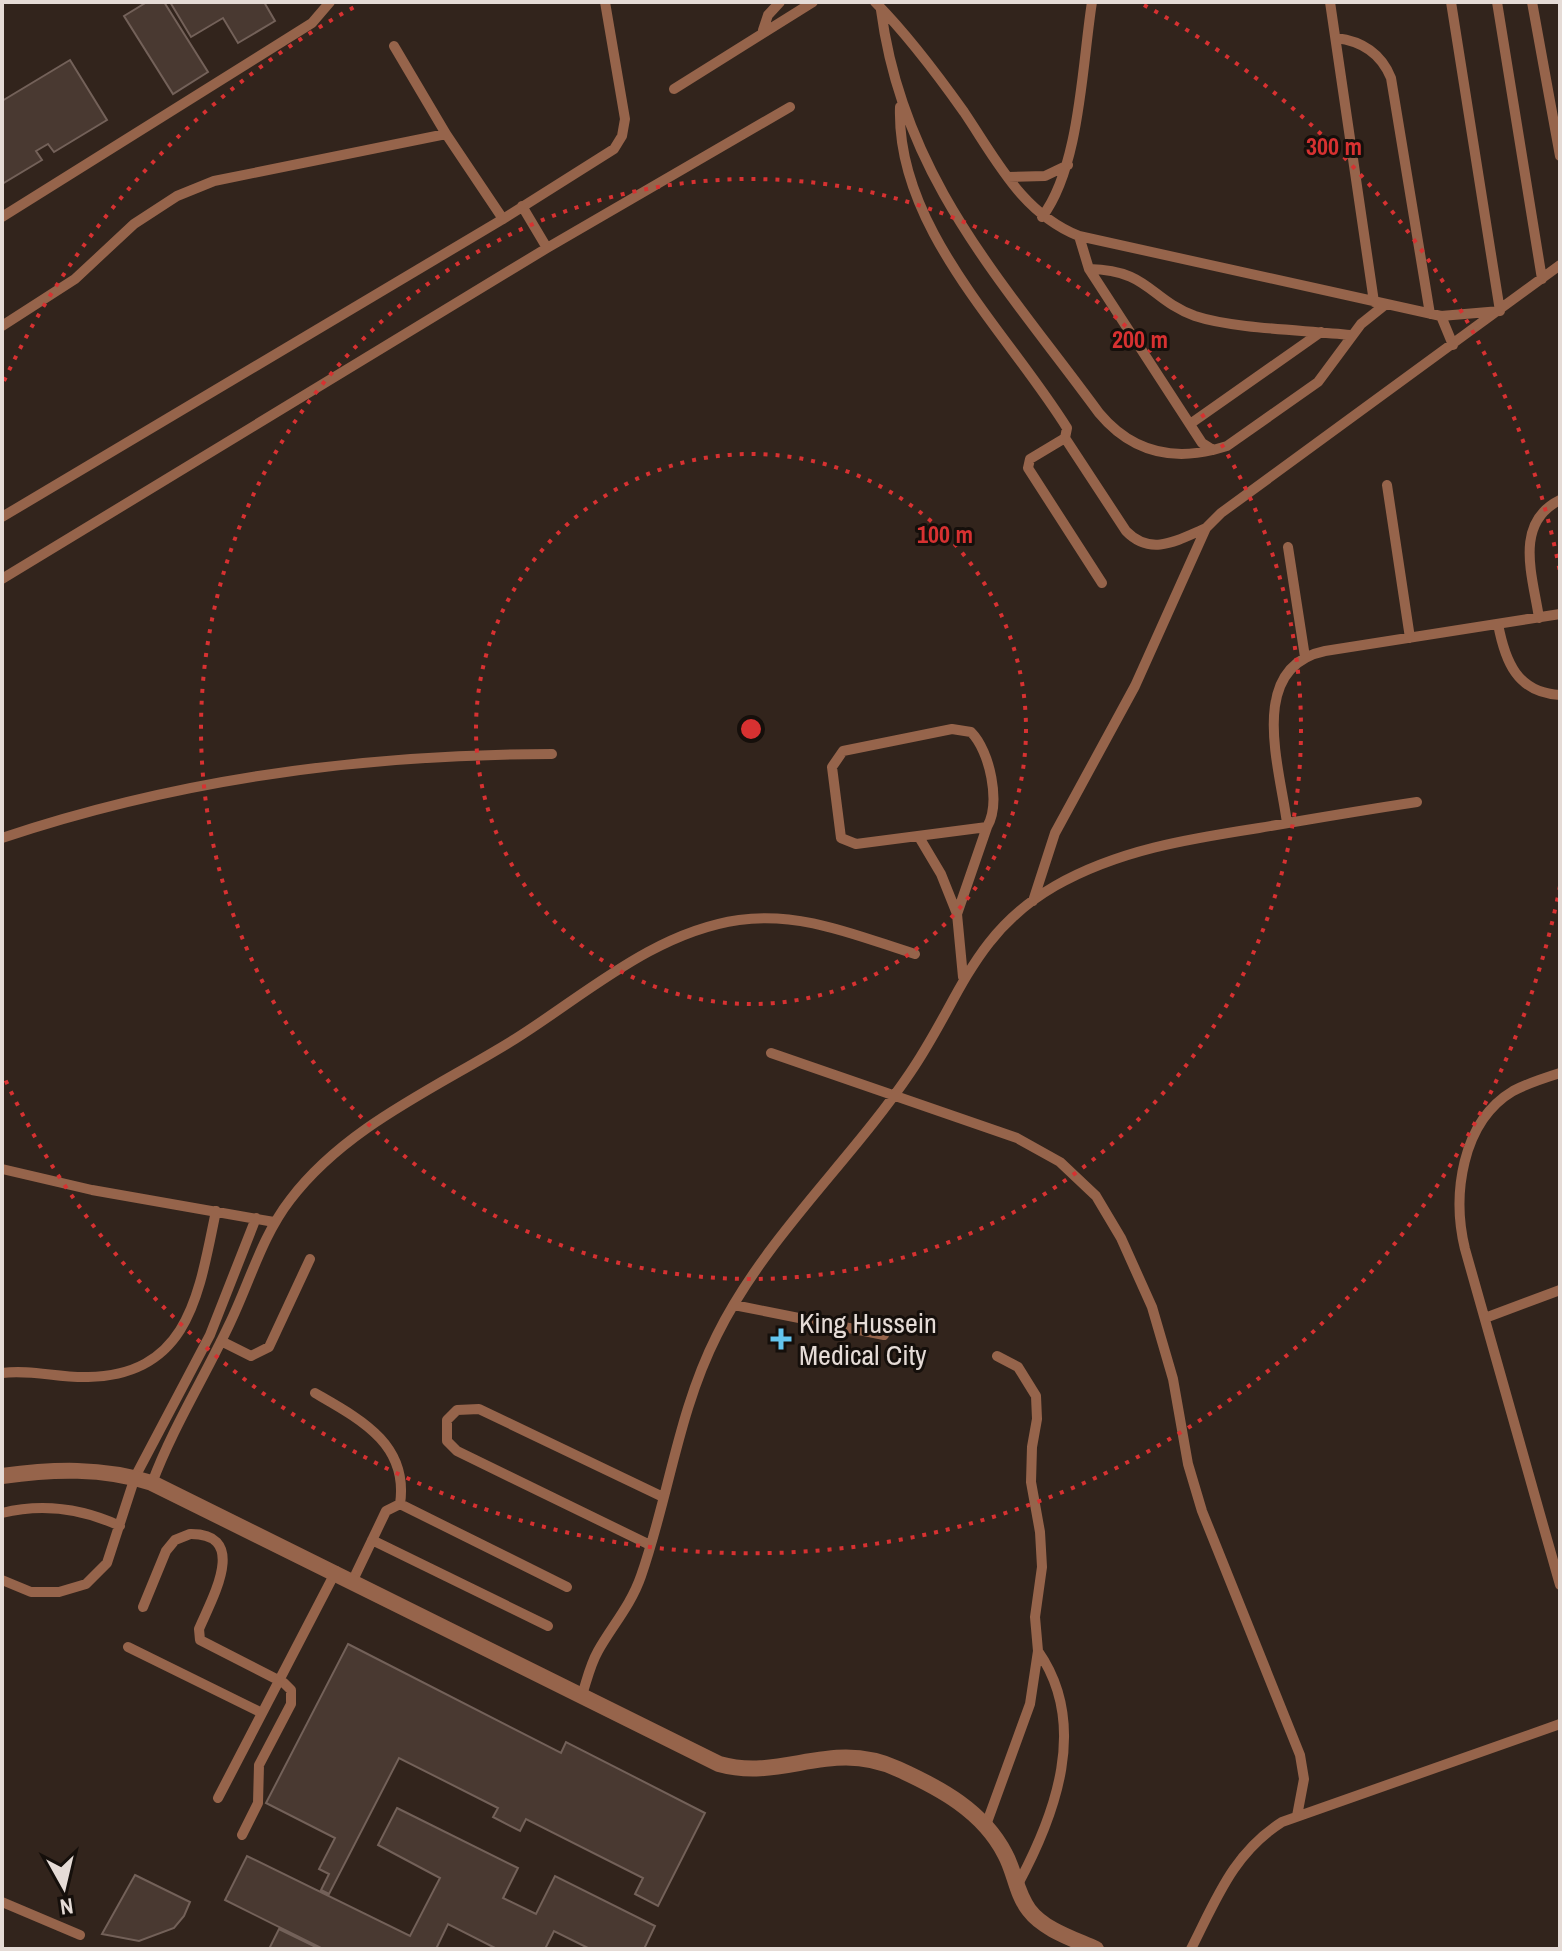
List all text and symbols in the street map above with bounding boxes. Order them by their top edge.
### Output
text: 300 m [1306,130,1362,162]
text: 200 m [1112,323,1168,355]
text: 100 m [917,518,973,550]
centre of rings [737,715,765,743]
place label: King Hussein Medical City [799,1304,937,1374]
marker: King Hussein Medical City [770,1328,792,1350]
north arrow [24,1847,104,1927]
text: N [58,1891,75,1923]

